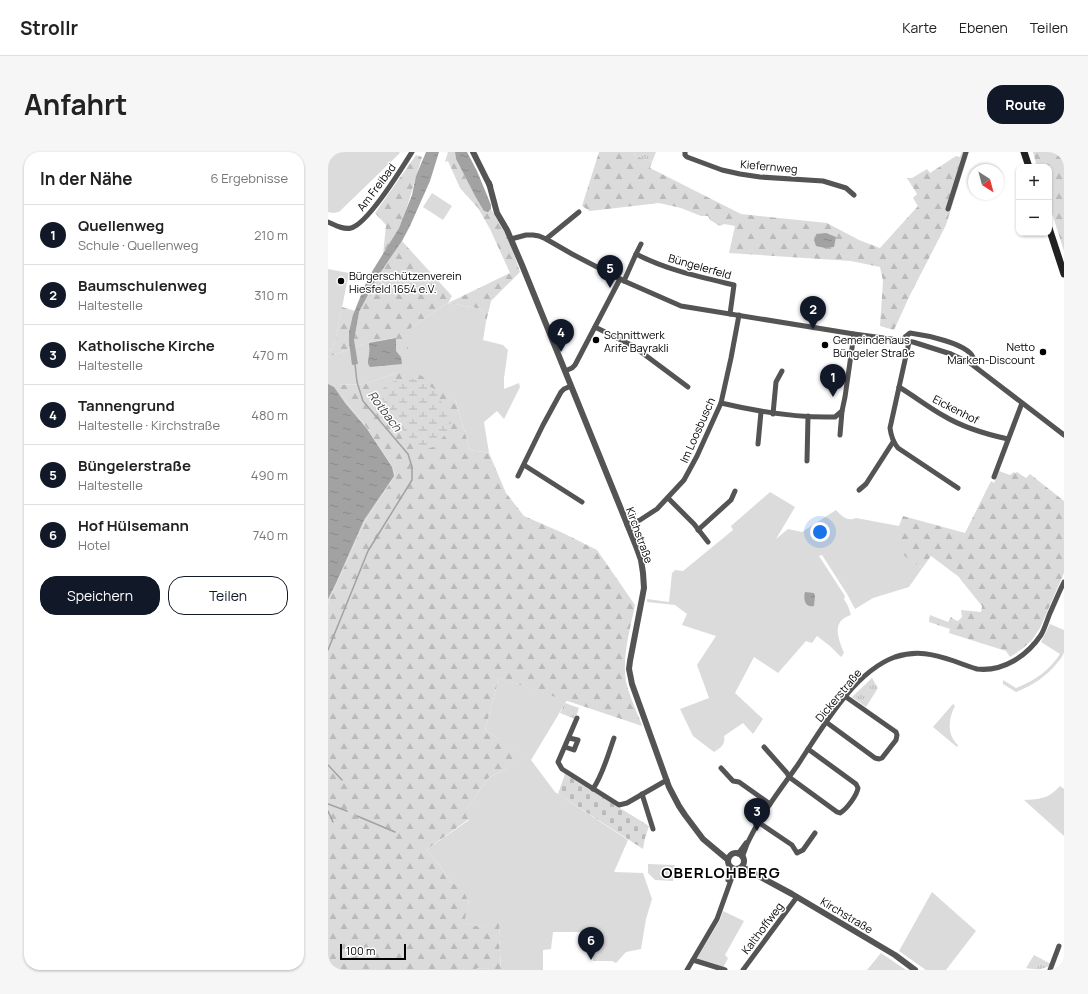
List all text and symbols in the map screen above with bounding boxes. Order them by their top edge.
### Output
text: Strollr [20,15,78,41]
text: Karte [902,18,937,37]
text: Ebenen [959,18,1008,37]
text: Teilen [1030,18,1068,37]
text: Anfahrt [24,85,127,123]
button: Route [987,85,1064,124]
street label: Kiefernweg [740,156,798,176]
street label: Am Freibad [353,160,399,214]
north arrow [968,164,1004,200]
map controls [1016,164,1052,236]
button: + [1016,164,1052,200]
text: In der Nähe [40,167,133,190]
text: 6 Ergebnisse [211,169,288,187]
button: − [1016,200,1052,236]
text: Quellenweg [78,215,164,236]
text: 1 [50,226,56,244]
text: 210 m [254,226,288,244]
text: Schule · Quellenweg [78,236,198,254]
street label: Büngelerfeld [667,250,733,282]
pin: 5 [597,255,623,288]
place label: Bürgerschützenverein Hiesfeld 1654 e.V. [349,268,461,296]
text: Baumschulenweg [78,275,207,296]
marker: Bürgerschützenverein Hiesfeld 1654 e.V. [336,276,346,286]
text: 2 [49,286,57,304]
text: 310 m [254,286,288,304]
text: Haltestelle [78,296,143,314]
pin: 2 [800,296,826,329]
pin: 4 [548,319,574,352]
place label: Schnittwerk Arife Bayrakli [604,327,669,355]
place label: Gemeindehaus Büngeler Straße [833,332,916,360]
text: Katholische Kirche [78,335,215,356]
marker: Schnittwerk Arife Bayrakli [591,335,601,345]
place label: Netto Marken-Discount [947,339,1035,367]
marker: Gemeindehaus Büngeler Straße [820,340,830,350]
text: 3 [49,346,57,364]
text: 470 m [252,346,288,364]
marker: Netto Marken-Discount [1038,347,1048,357]
text: Haltestelle [78,356,143,374]
pin: 1 [820,364,846,397]
water label: Rotbach [364,387,406,436]
street label: Eickenhof [930,391,982,427]
text: Tannengrund [78,395,175,416]
street label: Im Loosbusch [676,395,718,465]
text: 4 [49,406,57,424]
text: 480 m [251,406,288,424]
text: Haltestelle · Kirchstraße [78,416,220,434]
text: Büngelerstraße [78,455,191,476]
text: 5 [49,466,57,484]
text: 490 m [251,466,288,484]
text: Haltestelle [78,476,143,494]
street label: Kirchstraße [623,505,657,566]
text: Hof Hülsemann [78,515,189,536]
your location [810,522,830,542]
text: 6 [49,526,57,544]
text: 740 m [253,526,288,544]
text: Hotel [78,536,110,554]
button: Speichern [40,576,160,615]
button: Teilen [168,576,288,615]
street label: Dickerstraße [811,665,865,725]
pin: 3 [744,798,770,831]
district label: OBERLOHBERG [661,862,781,883]
street label: Kirchstraße [818,893,876,937]
street label: Kalthoffweg [738,899,786,957]
pin: 6 [578,927,604,960]
scale bar [340,942,406,961]
text: 100 m [346,943,375,958]

